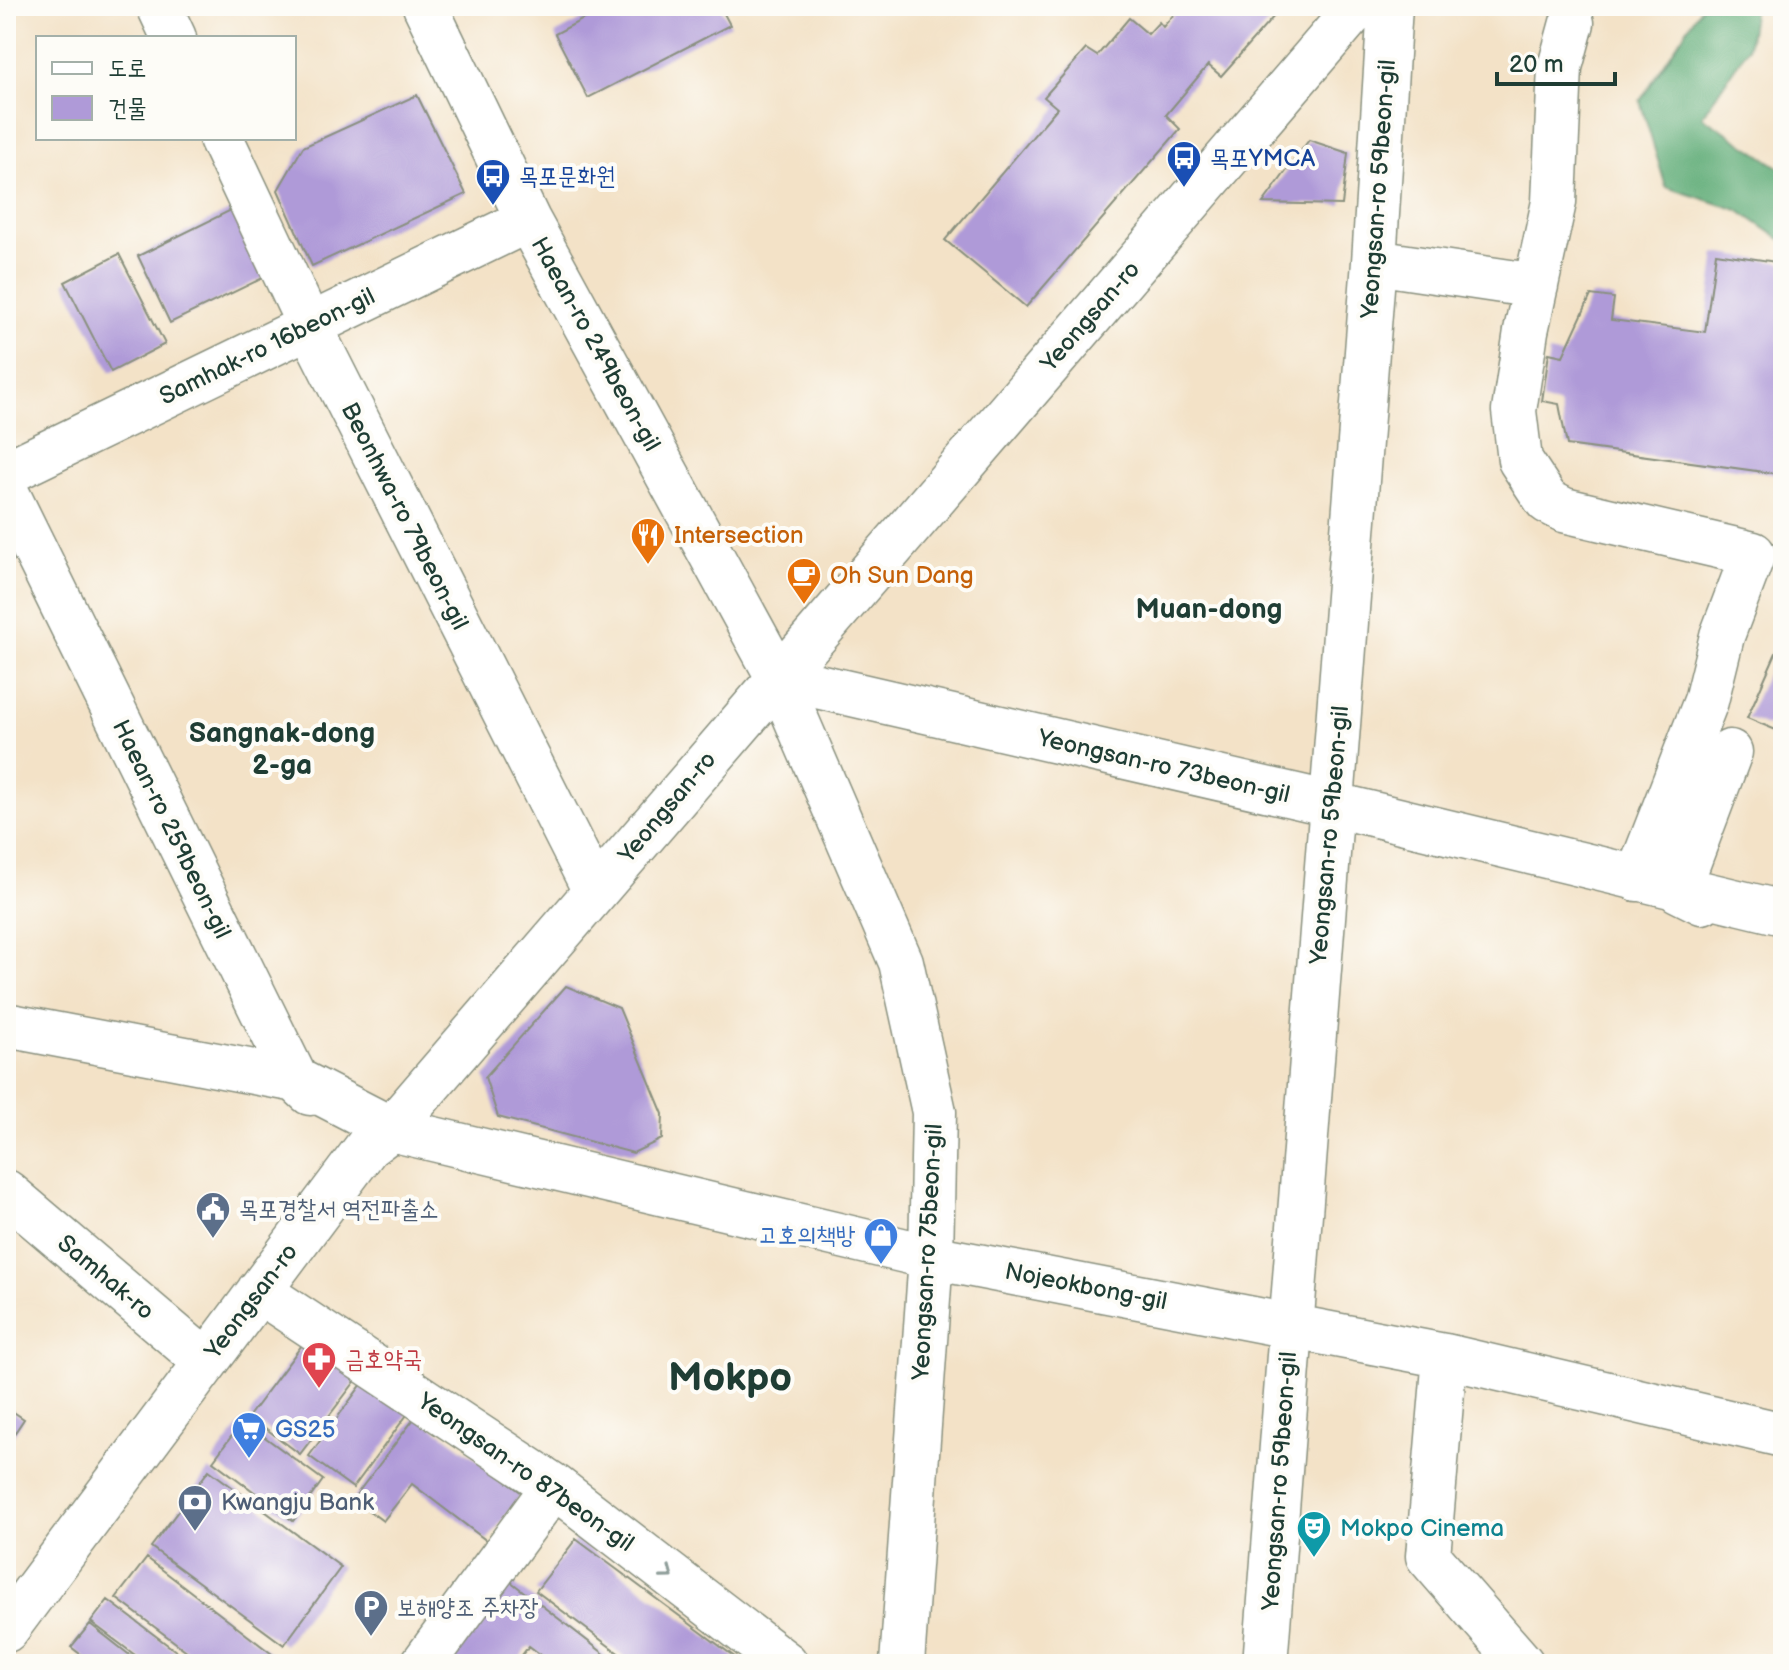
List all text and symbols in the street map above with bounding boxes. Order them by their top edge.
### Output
legend [36,36,296,140]
scale bar [1497,36,1615,86]
text: 20 m [1509,50,1564,79]
text: 도로 [108,54,147,83]
street label: Yeongsan-ro 59beon-gil [1355,59,1402,320]
text: 건물 [108,94,147,123]
bus stop icon: 목포YMCA [1165,139,1203,189]
place label: 목포YMCA [1210,144,1315,173]
bus stop icon: 목포문화원 [474,157,512,207]
place label: 목포문화원 [519,162,616,191]
street label: Haean-ro 249beon-gil [525,232,667,456]
street label: Yeongsan-ro [1034,255,1146,378]
street label: Samhak-ro 16beon-gil [155,282,380,411]
street label: Beonhwa-ro 79beon-gil [335,398,474,635]
restaurant icon: Intersection [629,516,667,566]
place label: Intersection [674,521,804,550]
cafe icon: Oh Sun Dang [785,556,823,606]
place label: Oh Sun Dang [830,561,974,590]
district label: Muan-dong [1136,593,1282,626]
street label: Yeongsan-ro 59beon-gil [1304,705,1355,967]
street label: Haean-ro 259beon-gil [106,715,237,943]
district label: Sangnak-dong 2-ga [189,717,375,782]
street label: Yeongsan-ro 73beon-gil [1034,723,1293,810]
street label: Yeongsan-ro [612,746,722,870]
street label: Yeongsan-ro 75beon-gil [906,1123,949,1382]
public building icon: 목포경찰서 역전파출소 [194,1190,232,1240]
place label: 목포경찰서 역전파출소 [239,1195,439,1224]
shop icon: 고호의책방 [862,1216,900,1266]
place label: 고호의책방 [758,1221,856,1250]
street label: Samhak-ro [51,1229,160,1326]
street label: Yeongsan-ro [198,1238,304,1365]
street label: Nojeokbong-gil [1002,1257,1169,1316]
pharmacy icon: 금호약국 [300,1340,338,1390]
place label: 금호약국 [345,1345,422,1374]
street label: Yeongsan-ro 59beon-gil [1256,1351,1303,1612]
district label: Mokpo [668,1354,792,1402]
street label: Yeongsan-ro 87beon-gil [411,1386,640,1558]
supermarket icon: GS25 [230,1410,268,1460]
place label: GS25 [275,1415,335,1444]
bank icon: Kwangju Bank [176,1483,214,1533]
place label: Kwangju Bank [221,1488,374,1517]
theatre icon: Mokpo Cinema [1295,1509,1333,1559]
place label: Mokpo Cinema [1340,1514,1504,1543]
one-way arrow [659,1564,674,1578]
parking icon: 보해양조 주차장 [352,1588,390,1638]
place label: 보해양조 주차장 [397,1593,539,1622]

